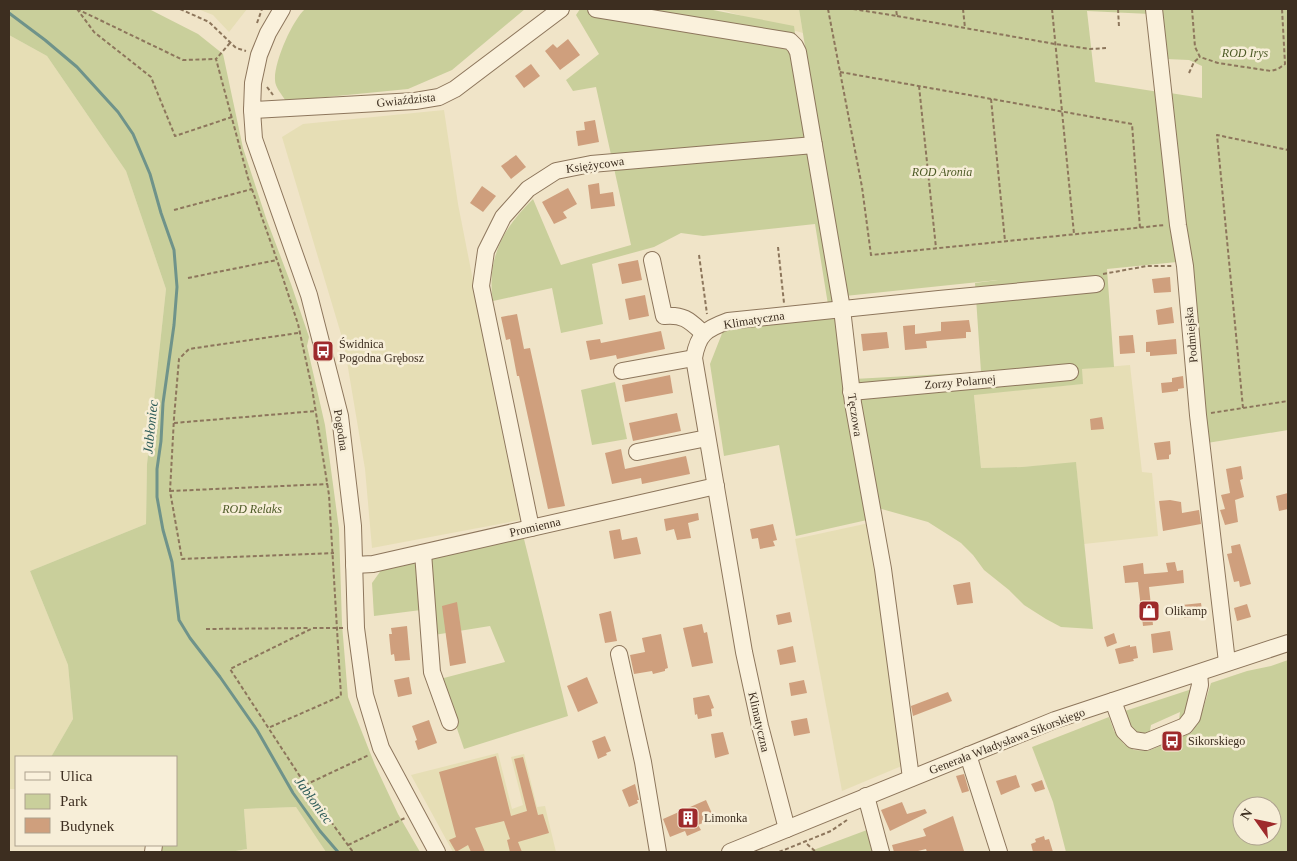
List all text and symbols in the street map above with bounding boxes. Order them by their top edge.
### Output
park label: ROD Irys [1221,46,1268,60]
street label: Gwiaździsta [376,90,437,110]
street label: Księżycowa [565,154,626,176]
park label: ROD Aronia [911,165,972,179]
street label: Podmiejska [1182,306,1200,364]
street label: Klimatyczna [723,308,786,332]
place label: Świdnica Pogodna Grębosz [339,337,424,365]
bus stop icon: Świdnica Pogodna Grębosz [311,339,335,363]
street label: Zorzy Polarnej [924,372,996,392]
street label: Tęczowa [845,393,865,438]
water label: Jabłoniec [140,398,161,455]
street label: Pogodna [331,408,351,453]
park label: ROD Relaks [221,502,282,516]
street label: Promienna [508,514,563,540]
shop icon: Olikamp [1137,599,1161,623]
place label: Olikamp [1165,604,1207,618]
street label: Klimatyczna [745,691,773,754]
street label: Generała Władysława Sikorskiego [927,705,1087,777]
bus stop icon: Sikorskiego [1160,729,1184,753]
place label: Sikorskiego [1188,734,1245,748]
legend [15,756,178,846]
text: Ulica [60,768,93,784]
water label: Jabłoniec [292,774,336,827]
text: Park [60,793,88,809]
north arrow [1232,796,1282,846]
building icon: Limonka [676,806,700,830]
text: N [1237,806,1256,823]
place label: Limonka [704,811,748,825]
text: Budynek [60,818,115,834]

